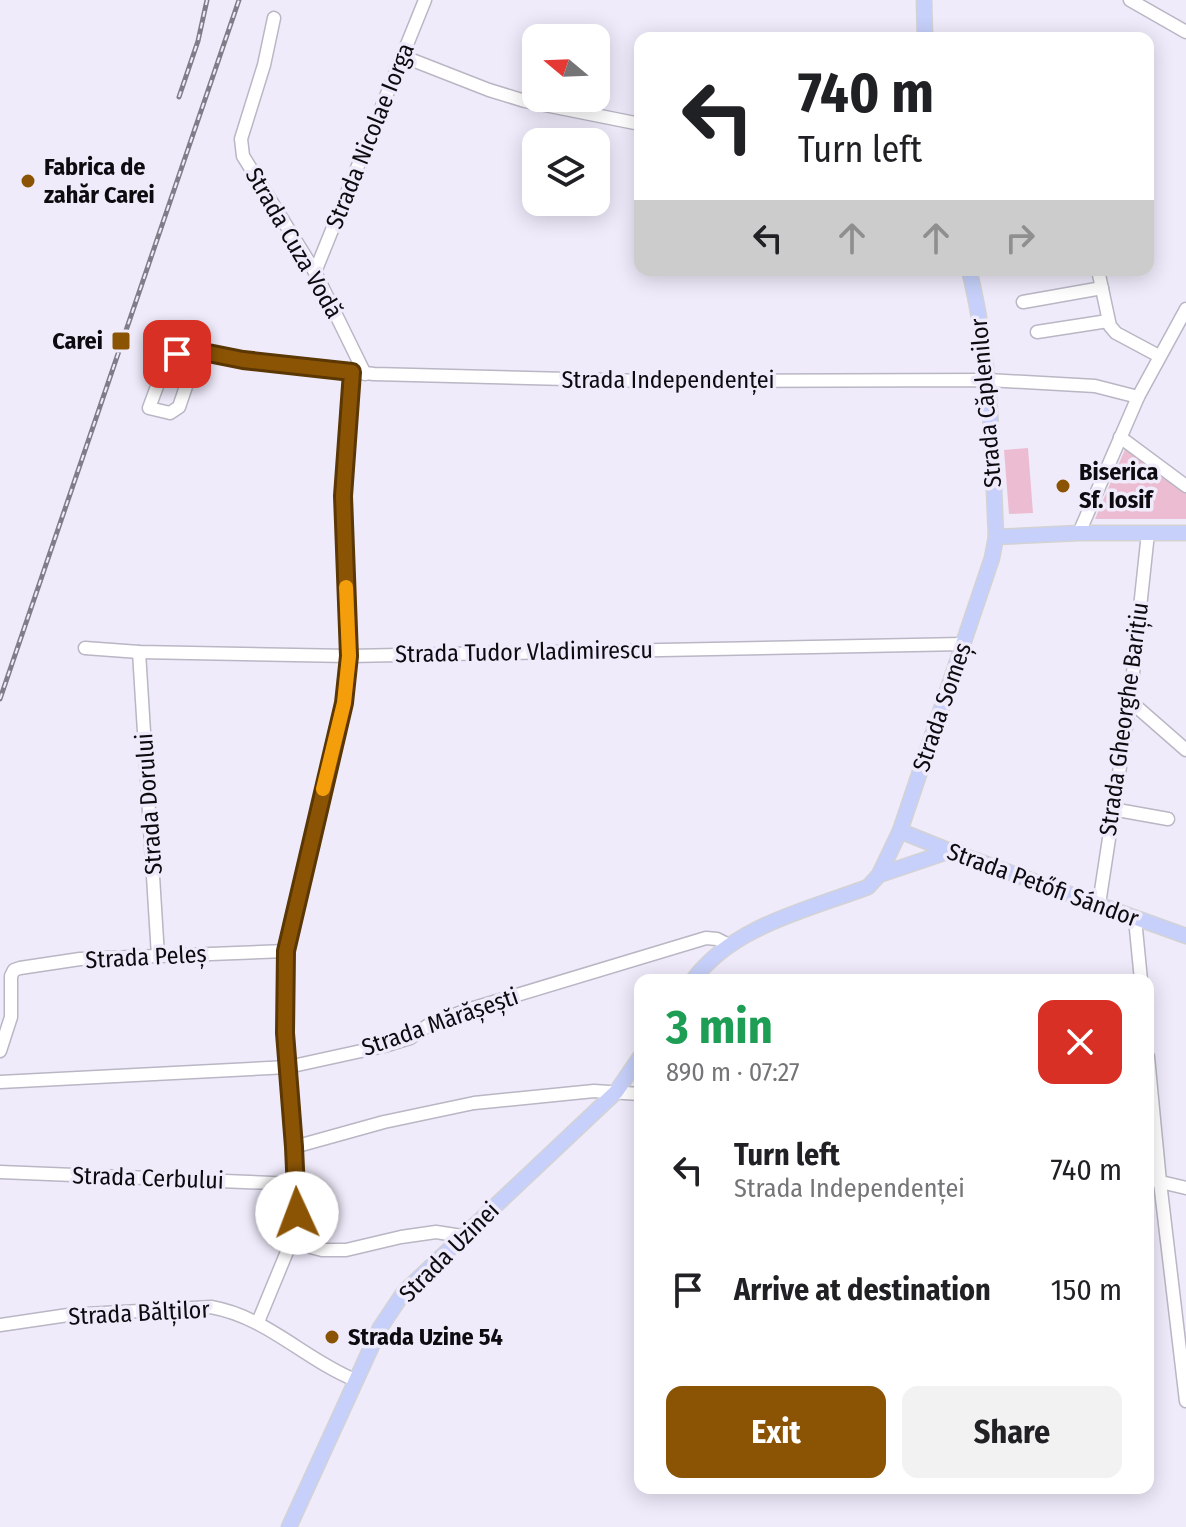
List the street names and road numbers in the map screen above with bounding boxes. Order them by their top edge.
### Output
street label: Strada Nicolae Iorga [320,39,420,233]
street label: Strada Cuza Vodă [240,163,348,323]
street label: Strada Căplenilor [965,317,1007,489]
street label: Strada Independenței [561,366,775,395]
street label: Strada Gheorghe Barițiu [1094,600,1155,838]
street label: Strada Tudor Vladimirescu [395,636,653,668]
street label: Strada Someș [907,639,978,775]
street label: Strada Dorului [130,732,168,876]
street label: Strada Petőfi Sándor [944,837,1143,933]
street label: Strada Peleș [85,940,207,975]
street label: Strada Mărășești [358,982,522,1063]
street label: Strada Cerbului [72,1161,224,1195]
street label: Strada Uzinei [393,1196,505,1308]
street label: Strada Bălților [68,1295,211,1332]

